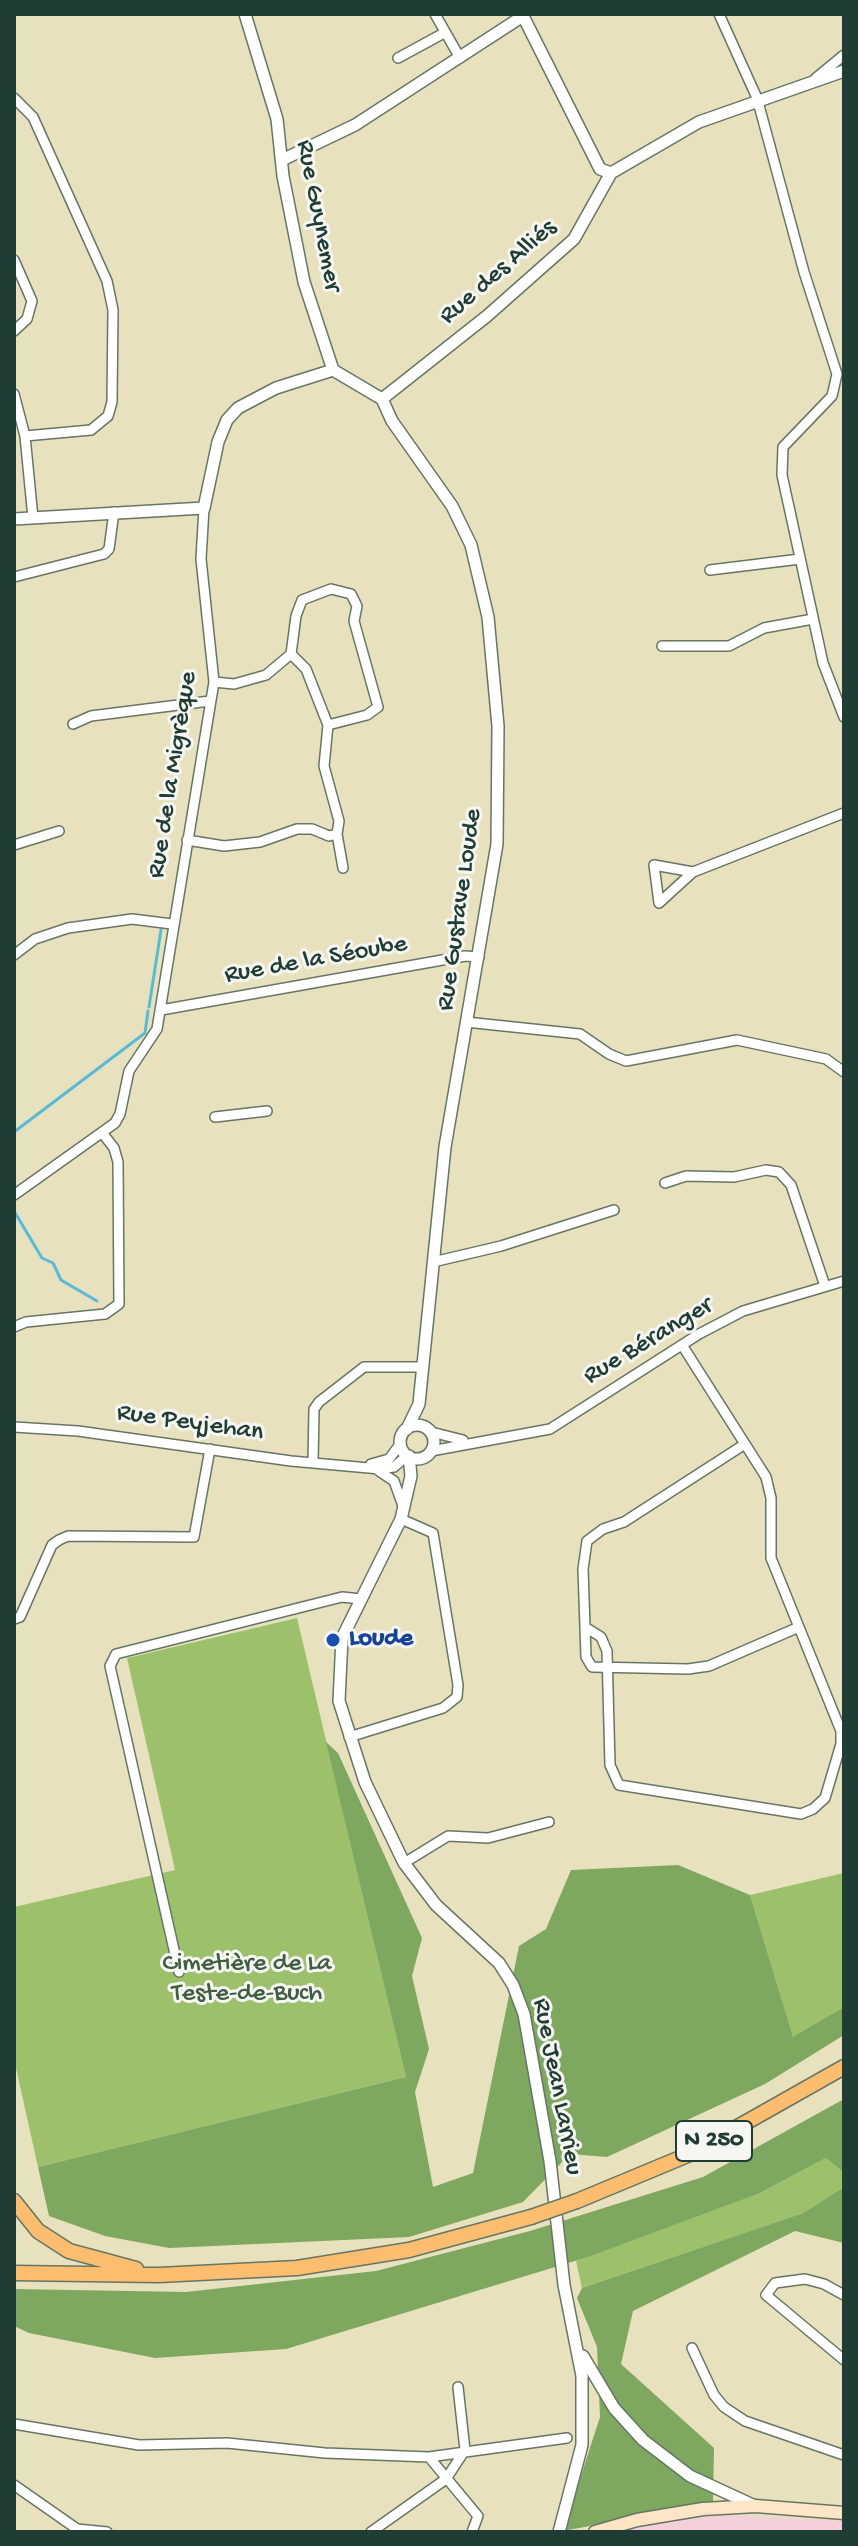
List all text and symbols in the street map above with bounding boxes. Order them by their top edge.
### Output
street label: Rue Guynemer [287,138,347,294]
street label: Rue des Alliés [434,214,564,332]
street label: Rue de la Migrèque [142,669,206,881]
street label: Rue Gustave Loude [431,807,491,1013]
street label: Rue de la Séoube [222,930,410,992]
street label: Rue Béranger [579,1291,719,1393]
street label: Rue Peyjehan [115,1398,265,1450]
place label: Loude [349,1624,413,1656]
marker: Loude [324,1631,342,1649]
park label: Cimetière de La Teste-de-Buch [163,1949,331,2010]
street label: Rue Jean Larrieu [524,1996,588,2178]
road number: N 250 [676,2121,752,2161]

